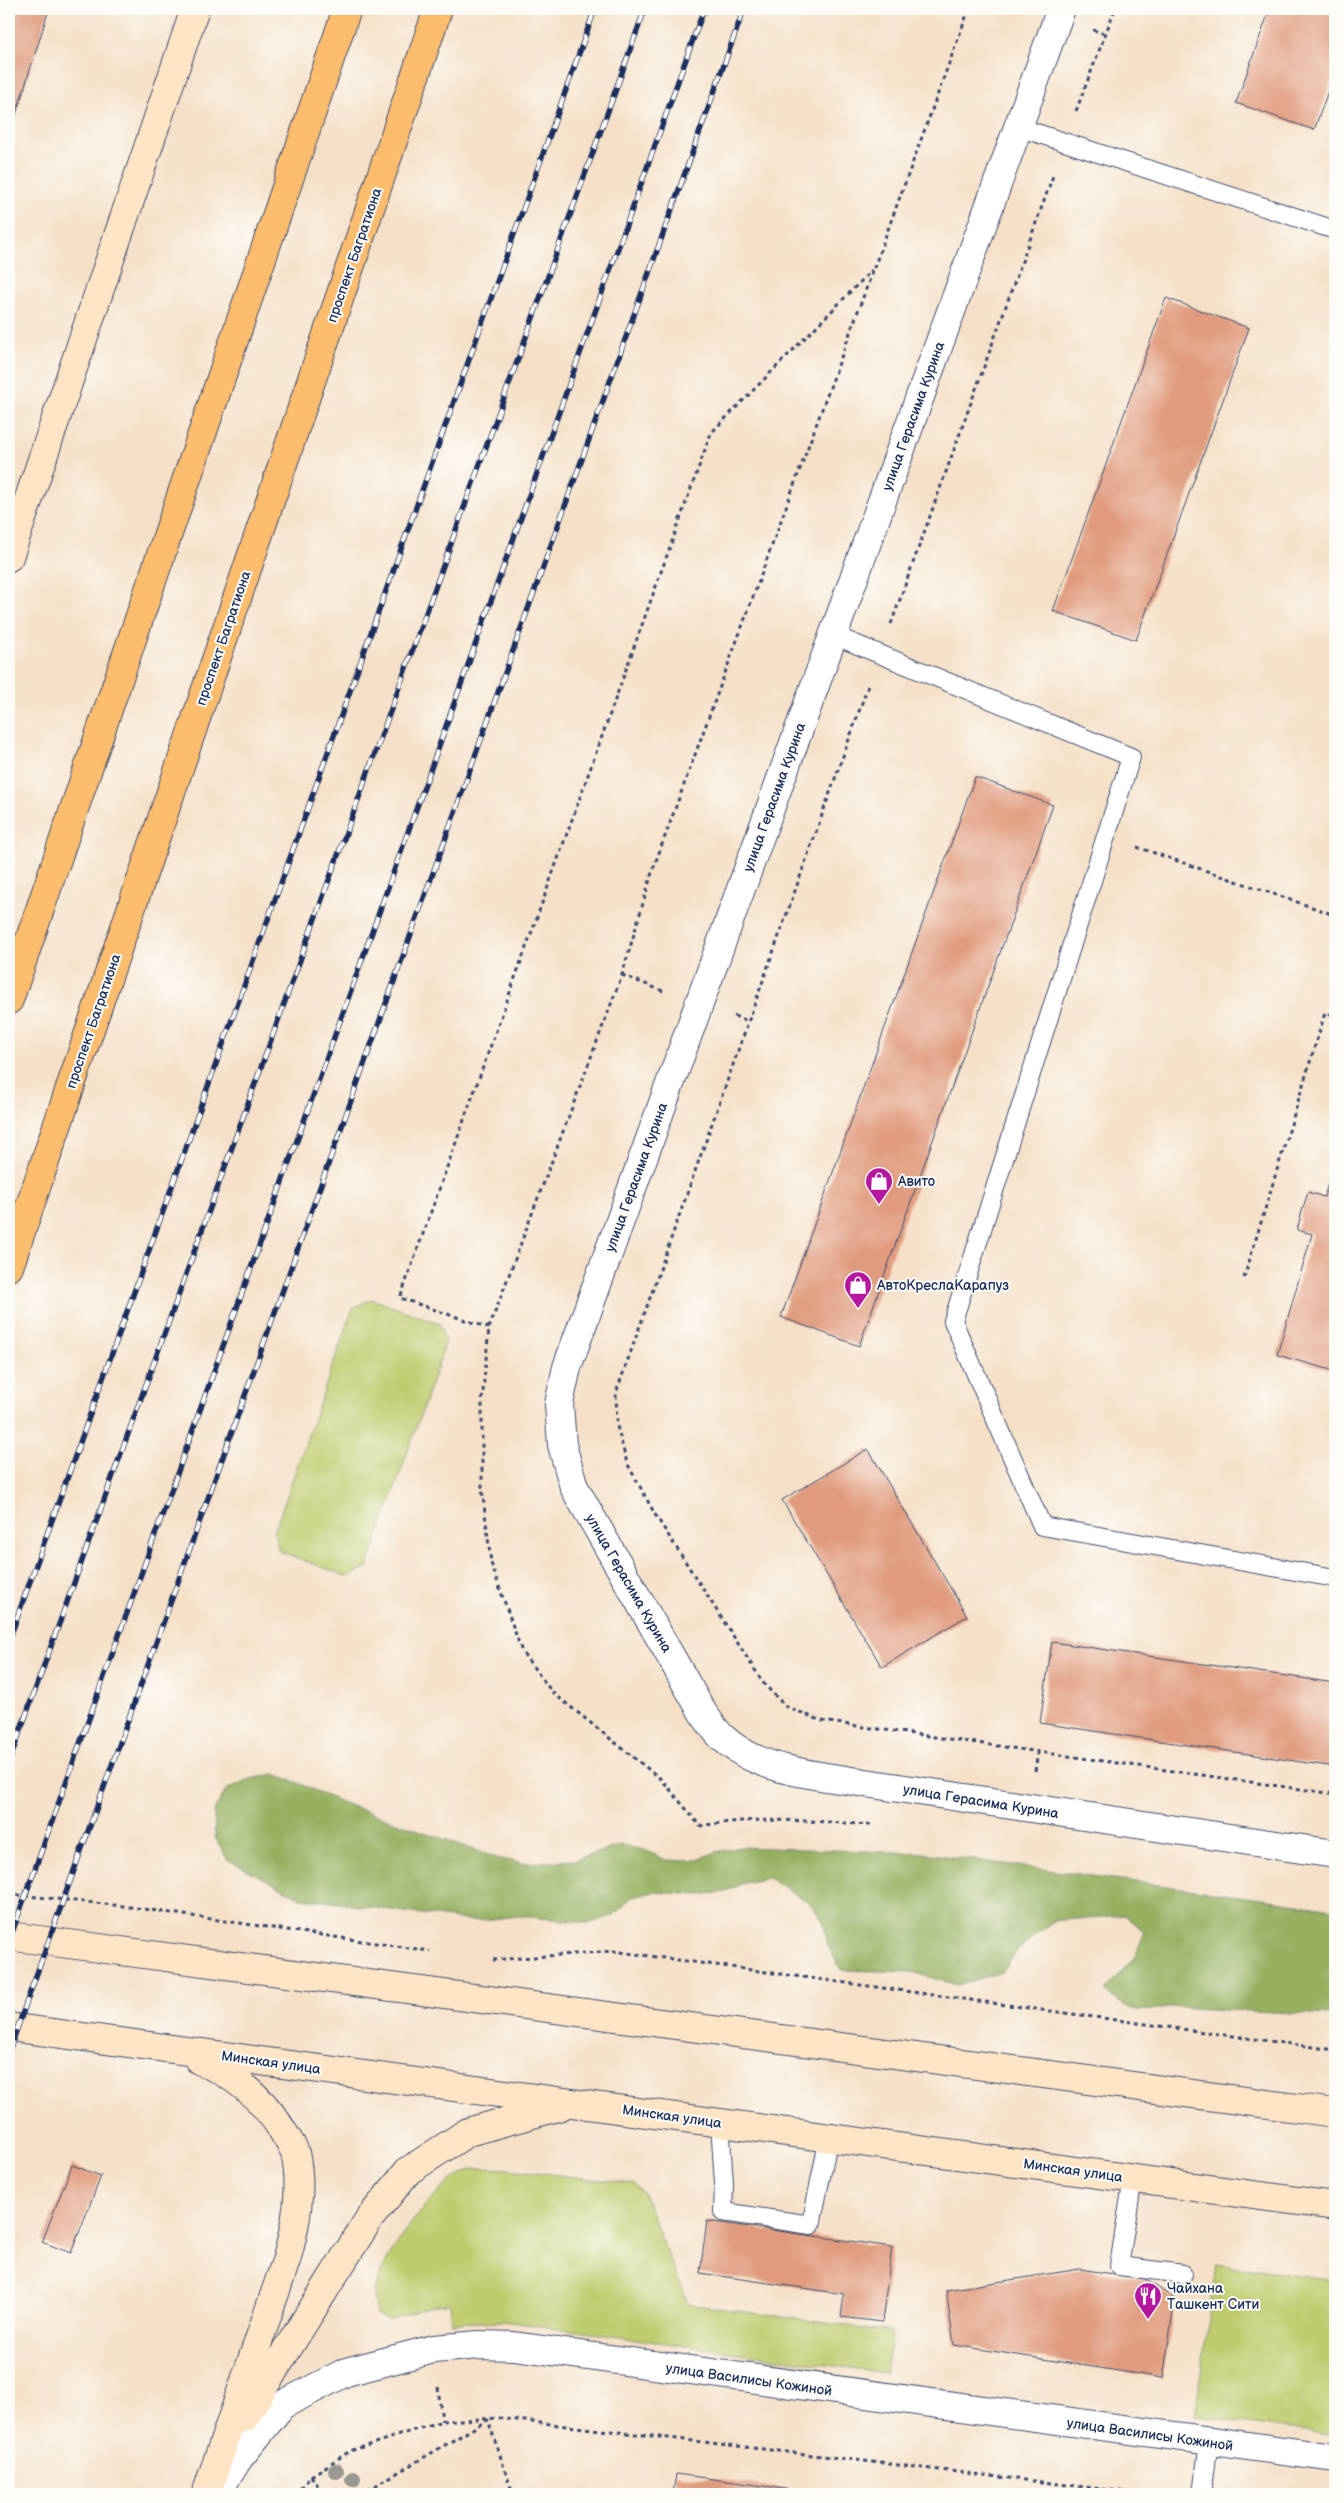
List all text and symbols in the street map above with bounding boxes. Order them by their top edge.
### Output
street label: проспект Багратиона [323,185,386,325]
street label: улица Герасима Курина [879,339,949,493]
street label: проспект Багратиона [192,568,255,708]
street label: улица Герасима Курина [740,720,810,874]
street label: проспект Багратиона [62,951,125,1091]
street label: улица Герасима Курина [602,1100,672,1254]
shop icon: Авито [864,1166,894,1205]
place label: Авито [897,1173,935,1190]
shop icon: АвтоКреслаКарапуз [843,1270,873,1309]
place label: АвтоКреслаКарапуз [876,1277,1009,1294]
street label: улица Герасима Курина [582,1511,676,1656]
street label: улица Герасима Курина [902,1781,1061,1822]
street label: Минская улица [220,2047,322,2078]
street label: Минская улица [621,2101,723,2132]
street label: Минская улица [1022,2155,1124,2186]
place label: Чайхана Ташкент Сити [1167,2280,1259,2313]
restaurant icon: Чайхана Ташкент Сити [1133,2281,1163,2320]
street label: улица Василисы Кожиной [665,2359,833,2400]
street label: улица Василисы Кожиной [1066,2414,1234,2455]

